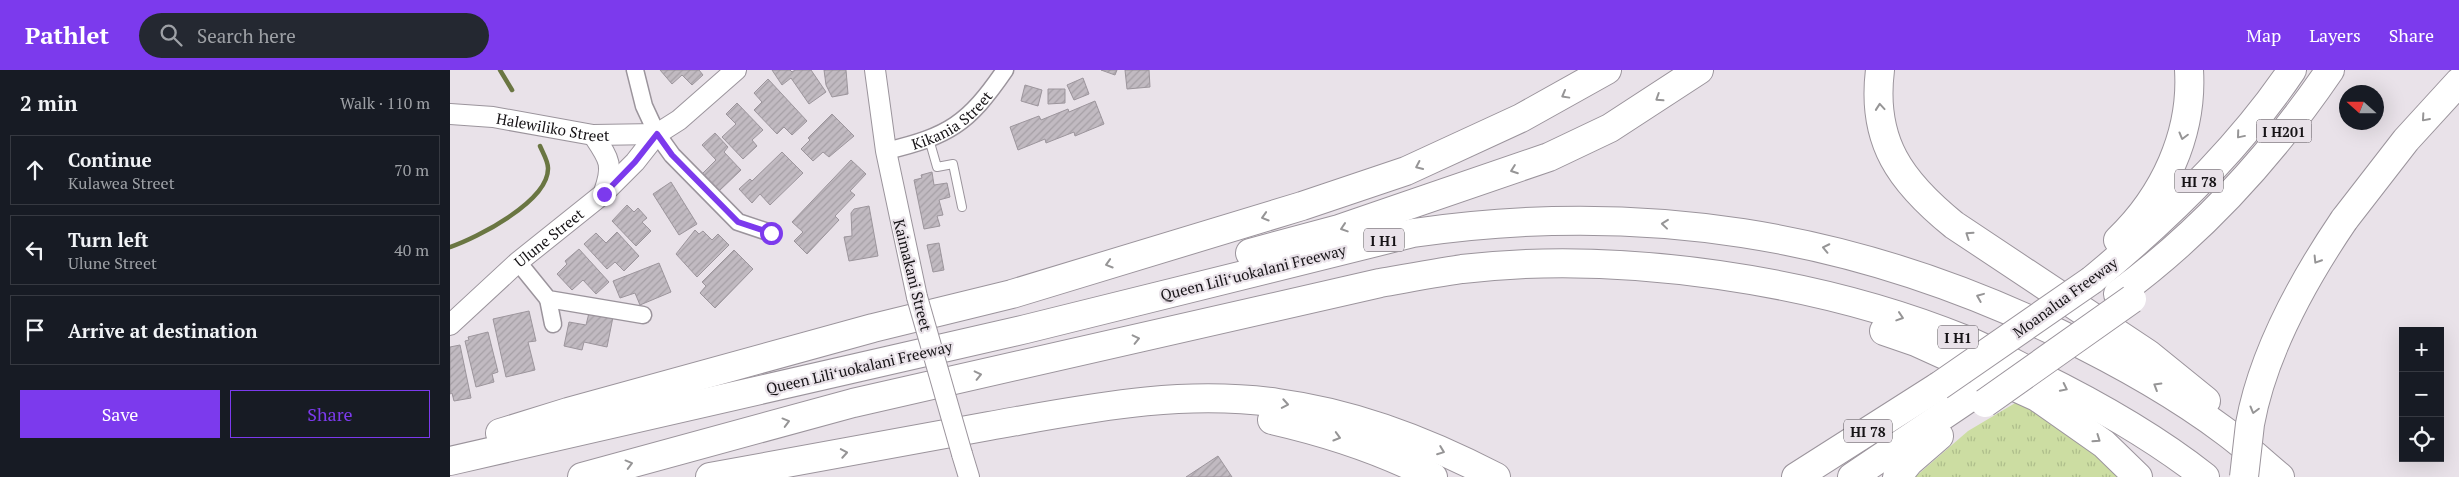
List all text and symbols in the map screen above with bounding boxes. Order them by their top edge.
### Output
search box [139,13,489,58]
text: Pathlet [25,19,109,51]
icon: search [157,21,185,49]
text: Search here [197,23,296,48]
text: Map [2246,23,2281,47]
text: Layers [2309,23,2361,47]
text: Share [2389,23,2434,47]
north arrow [2339,85,2384,130]
street label: Kikania Street [909,86,997,154]
text: 2 min [20,89,77,117]
one-way arrow [1561,89,1570,99]
text: Walk · 110 m [340,92,430,114]
one-way arrow [1656,92,1665,101]
one-way arrow [1874,103,1885,111]
street label: Halewiliko Street [495,108,610,145]
one-way arrow [2422,112,2431,121]
road number: I H201 [2256,119,2312,142]
one-way arrow [2237,130,2246,139]
one-way arrow [2178,131,2189,140]
text: Continue [68,147,152,172]
icon: ahead [21,156,49,184]
text: 70 m [394,159,429,181]
one-way arrow [1415,159,1424,169]
one-way arrow [1510,164,1519,174]
road number: HI 78 [2175,170,2223,192]
text: Kulawea Street [68,172,175,194]
route end [593,183,616,206]
street label: Ulune Street [510,203,588,271]
one-way arrow [1261,212,1269,222]
street label: Kaimakani Street [889,217,937,333]
one-way arrow [1661,219,1669,230]
route start [760,222,783,245]
one-way arrow [1340,222,1348,232]
text: Turn left [68,227,149,252]
road number: I H1 [1364,228,1404,252]
one-way arrow [1965,232,1975,241]
icon: left [21,236,49,264]
text: 40 m [394,239,429,261]
street label: Queen Liliʻuokalani Freeway [1158,239,1348,305]
one-way arrow [1821,243,1830,254]
text: Ulune Street [68,252,157,274]
street label: Moanalua Freeway [2009,252,2122,342]
one-way arrow [2314,255,2324,264]
one-way arrow [1105,259,1114,269]
one-way arrow [1976,293,1985,304]
one-way arrow [1895,311,1903,321]
icon: arrive [21,316,49,344]
text: Arrive at destination [68,318,257,343]
road number: I H1 [1938,326,1978,348]
map controls [2399,327,2444,462]
button: + [2399,327,2444,372]
one-way arrow [1132,334,1141,345]
street label: Queen Liliʻuokalani Freeway [764,336,955,398]
one-way arrow [973,370,982,381]
button: − [2399,372,2444,417]
one-way arrow [2059,382,2068,392]
one-way arrow [2153,383,2162,393]
button: Save [20,390,220,438]
button: Share [230,390,430,438]
one-way arrow [1281,399,1290,409]
one-way arrow [2249,405,2260,414]
one-way arrow [781,417,789,427]
button: locate [2399,417,2444,462]
road number: HI 78 [1844,420,1892,442]
one-way arrow [1333,431,1341,441]
one-way arrow [2091,433,2100,442]
one-way arrow [1436,445,1445,455]
one-way arrow [839,448,848,458]
one-way arrow [624,460,632,470]

